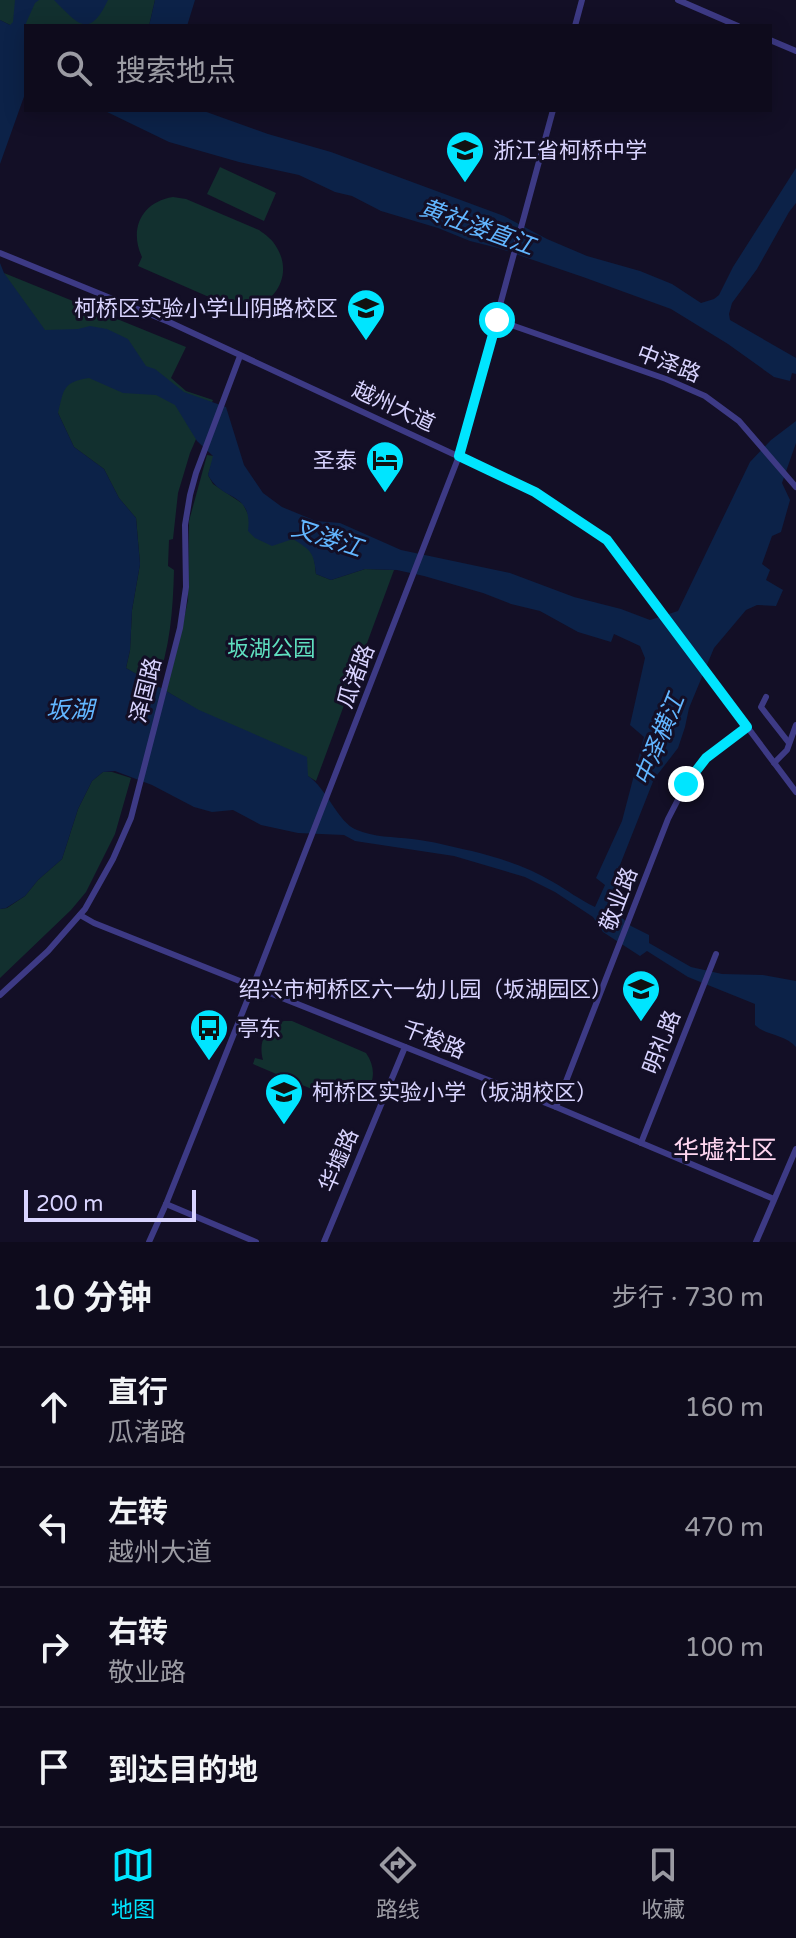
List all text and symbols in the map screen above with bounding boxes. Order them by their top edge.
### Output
search box [24,24,772,112]
icon: search [52,46,96,90]
text: 搜索地点 [116,53,236,90]
school or university icon: 浙江省柯桥中学 [444,129,486,184]
place label: 浙江省柯桥中学 [493,138,647,164]
water label: 黄社溇直江 [415,193,541,263]
school or university icon: 柯桥区实验小学山阴路校区 [345,287,387,342]
place label: 柯桥区实验小学山阴路校区 [74,296,338,322]
route start [479,302,515,338]
street label: 中泽路 [633,340,704,388]
street label: 越州大道 [348,377,439,437]
hotel icon: 圣泰 [364,439,406,494]
place label: 圣泰 [313,448,357,474]
water label: 叉溇江 [288,514,368,564]
park label: 坂湖公园 [227,636,315,662]
street label: 瓜渚路 [332,641,380,712]
street label: 泽国路 [125,655,167,725]
water label: 中泽横江 [628,687,692,790]
water label: 坂湖 [46,696,98,725]
route end [668,766,704,802]
street label: 敬业路 [595,864,643,935]
school or university icon: 绍兴市柯桥区六一幼儿园（坂湖园区） [620,968,662,1023]
place label: 绍兴市柯桥区六一幼儿园（坂湖园区） [239,977,613,1003]
bus stop icon: 亭东 [188,1007,230,1062]
street label: 明礼路 [638,1007,686,1078]
place label: 亭东 [237,1016,281,1042]
street label: 千梭路 [398,1016,469,1064]
school or university icon: 柯桥区实验小学（坂湖校区） [263,1071,305,1126]
place label: 柯桥区实验小学（坂湖校区） [312,1080,598,1106]
street label: 华墟路 [314,1125,364,1196]
district label: 华墟社区 [673,1135,777,1166]
scale bar [24,1186,196,1222]
text: 200 m [36,1191,103,1217]
text: 10 分钟 [32,1278,152,1319]
text: 步行 · 730 m [612,1282,764,1313]
text: 直行 [108,1374,168,1411]
icon: ahead [32,1385,76,1429]
text: 160 m [684,1392,764,1423]
text: 瓜渚路 [108,1417,186,1448]
text: 左转 [108,1494,168,1531]
icon: left [32,1505,76,1549]
text: 470 m [684,1512,764,1543]
text: 越州大道 [108,1537,212,1568]
text: 右转 [108,1614,168,1651]
icon: right [32,1625,76,1669]
text: 100 m [684,1632,764,1663]
text: 敬业路 [108,1657,186,1688]
icon: arrive [32,1745,76,1789]
text: 到达目的地 [108,1752,258,1789]
tab: 地图 [111,1843,155,1923]
tab: 路线 [376,1843,420,1923]
tab: 收藏 [641,1843,685,1923]

